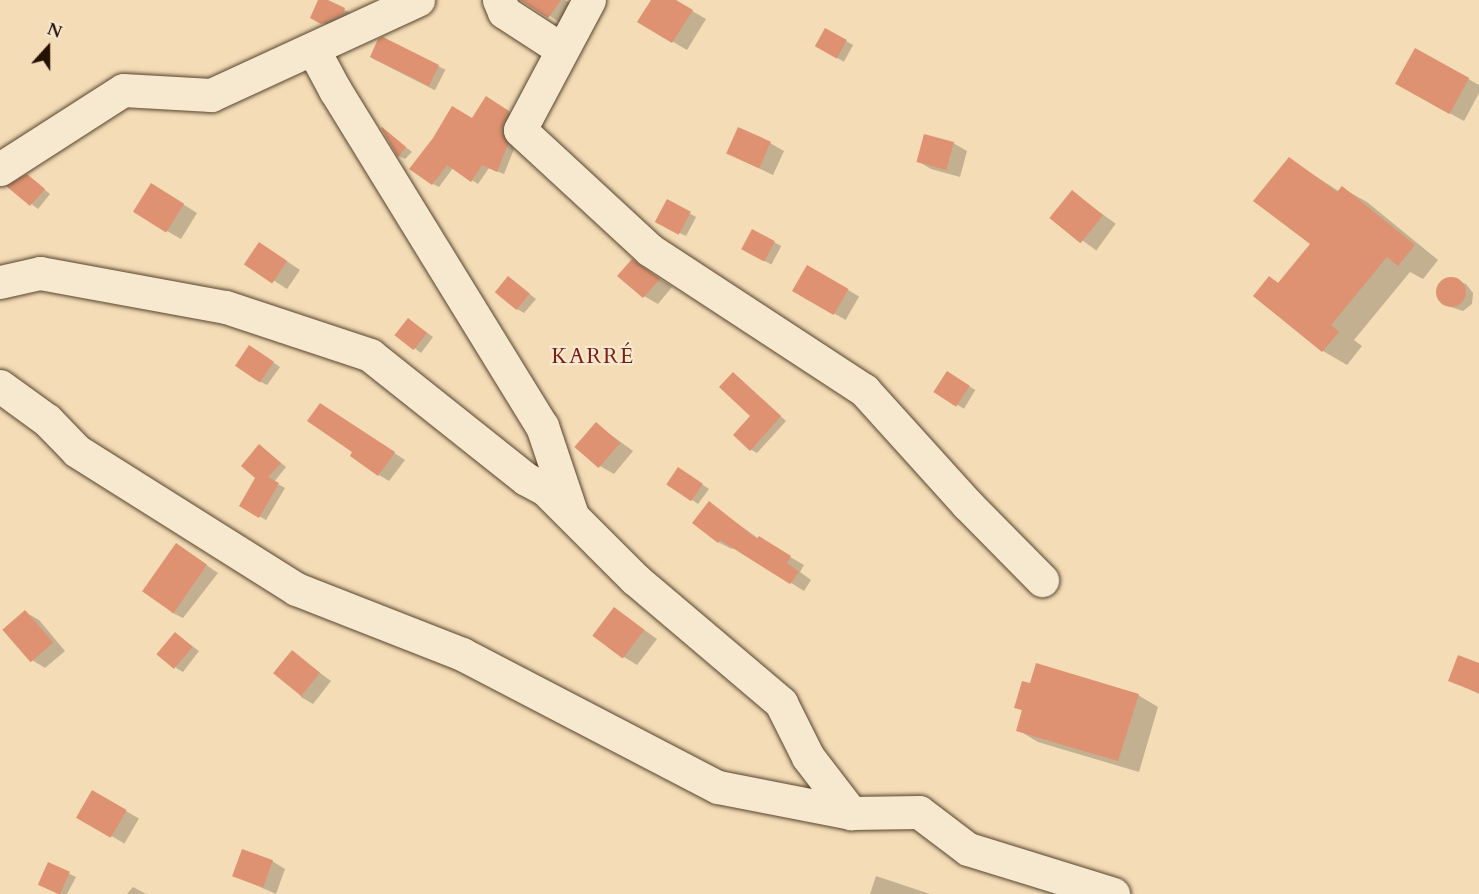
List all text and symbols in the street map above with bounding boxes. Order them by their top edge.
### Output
north arrow [18,18,78,78]
text: N [44,18,65,44]
district label: KARRÉ [551,344,635,370]

